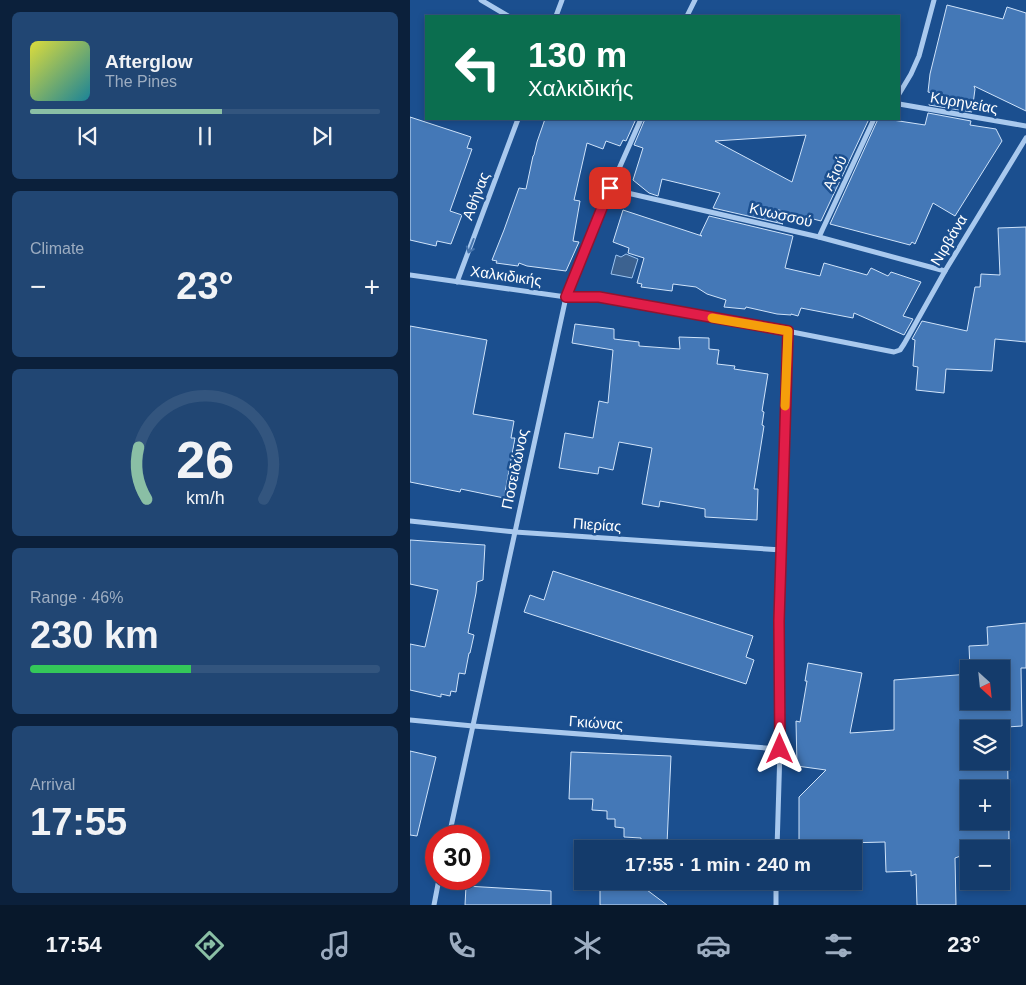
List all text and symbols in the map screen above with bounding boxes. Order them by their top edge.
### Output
icon: left [445,35,510,100]
text: 130 m [528,35,627,74]
text: Afterglow [105,51,193,72]
text: The Pines [105,73,177,90]
text: Χαλκιδικής [528,76,633,101]
street label: Κυρηνείας [929,88,999,117]
icon: previous [74,122,102,150]
icon: pause [191,122,219,150]
icon: next [308,122,336,150]
street label: Αξιού [819,153,850,193]
pin [589,167,631,209]
street label: Αθήνας [459,169,492,222]
icon: arrive [596,174,624,202]
street label: Κνωσσού [748,199,814,230]
street label: Νιρβάνα [927,211,970,268]
one-way arrow [465,238,475,253]
text: Climate [30,240,84,257]
street label: Χαλκιδικής [469,262,543,289]
text: 23° [176,265,234,307]
text: − [30,271,46,302]
text: + [364,271,380,302]
street label: Ποσειδώνος [498,427,531,511]
text: 26 [176,431,234,489]
text: km/h [186,488,224,508]
street label: Πιερίας [572,514,622,535]
text: Range · 46% [30,589,123,606]
text: 230 km [30,614,159,656]
north arrow [960,660,1010,710]
map controls [960,660,1010,890]
street label: Γκιώνας [568,712,624,733]
button: layers [960,720,1010,770]
position arrow [753,722,805,774]
text: Arrival [30,776,75,793]
button: + [960,780,1010,830]
text: 17:55 [30,801,127,843]
speed limit sign: 30 [425,825,490,890]
button: − [960,840,1010,890]
text: 17:55 · 1 min · 240 m [625,854,811,875]
icon: directions [192,928,227,963]
icon: music [318,928,353,963]
icon: phone [444,928,479,963]
icon: climate [570,928,605,963]
icon: car [696,928,731,963]
icon: filters [821,928,856,963]
text: 17:54 [45,932,102,957]
text: 23° [947,932,981,957]

